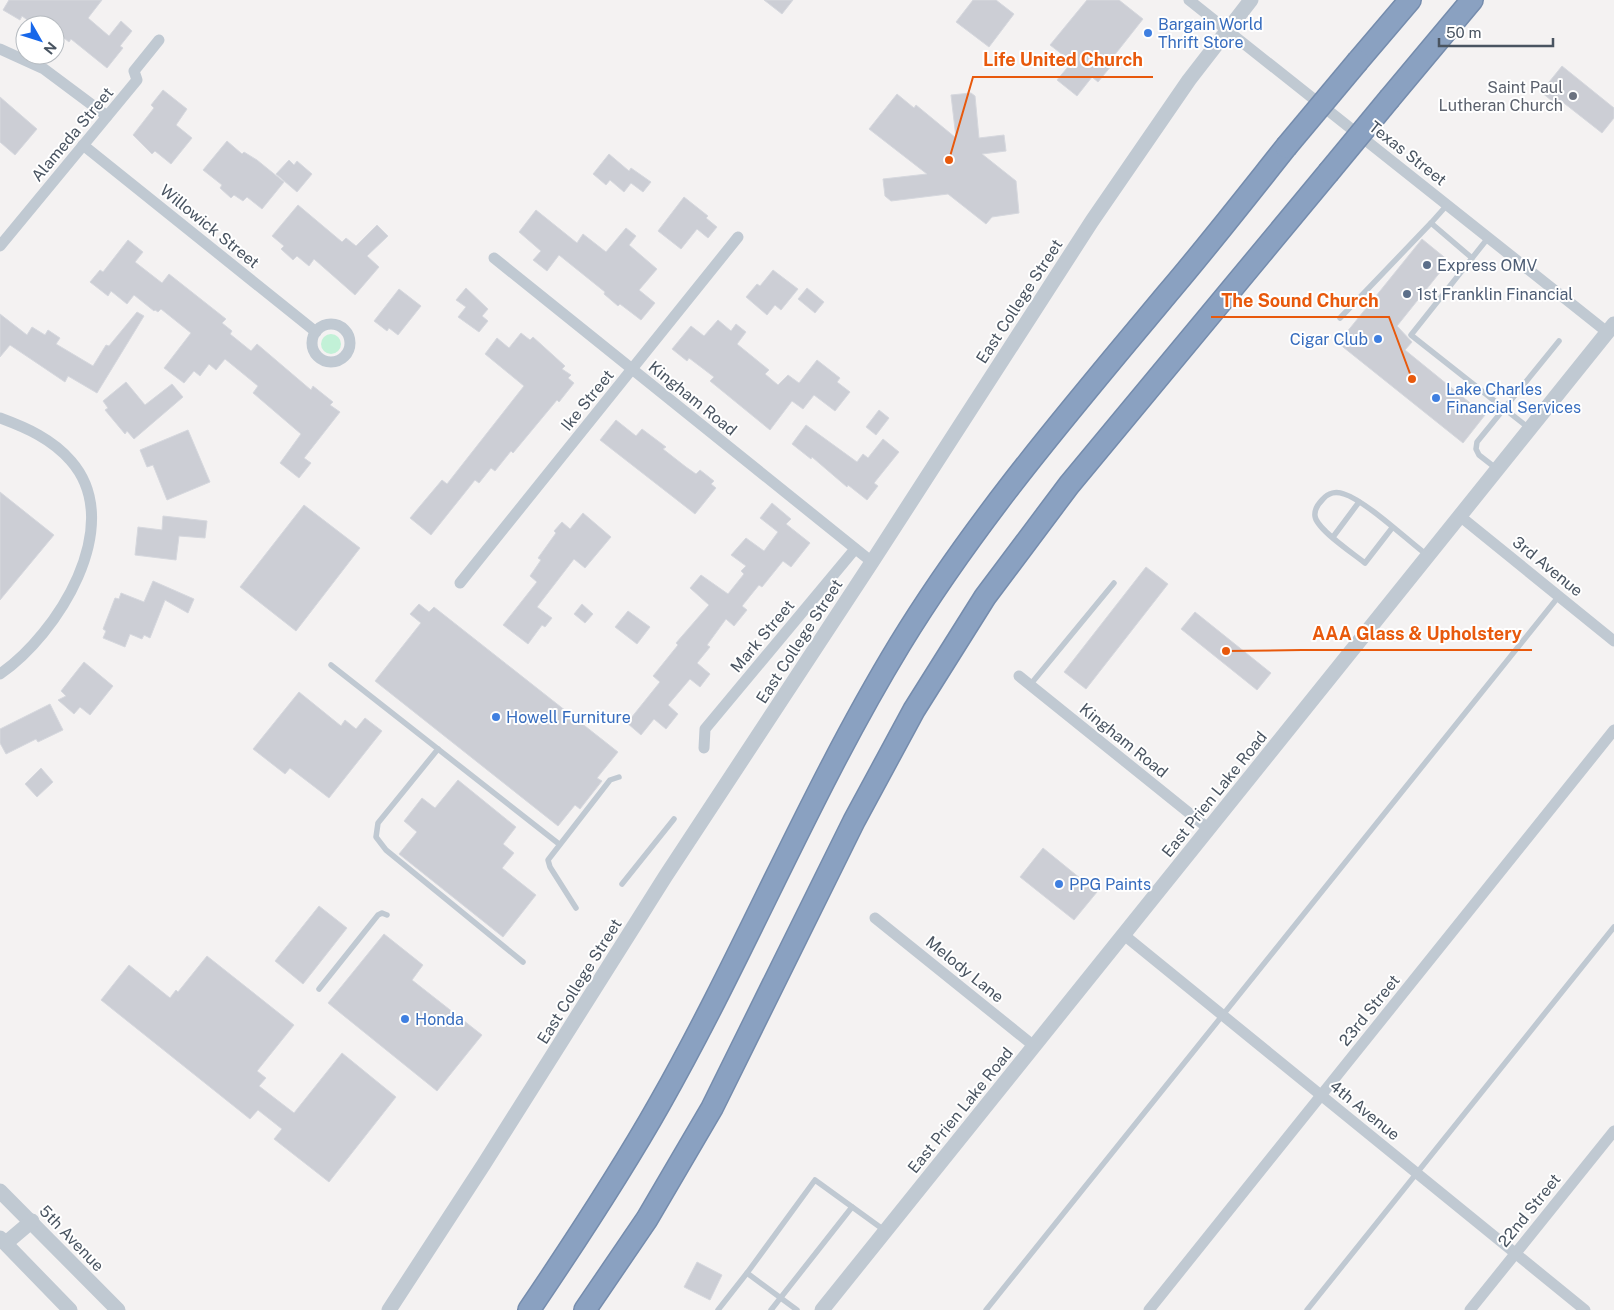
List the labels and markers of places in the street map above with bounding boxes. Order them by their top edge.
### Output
place label: Bargain World Thrift Store [1158,15,1263,52]
marker: Bargain World Thrift Store [1142,27,1154,39]
callout: Life United Church [973,44,1153,77]
place label: Saint Paul Lutheran Church [1438,78,1563,115]
marker: Saint Paul Lutheran Church [1567,90,1579,102]
place label: Express OMV [1437,256,1537,275]
marker: Express OMV [1421,259,1433,271]
callout: The Sound Church [1211,284,1389,317]
place label: 1st Franklin Financial [1417,285,1573,304]
marker: 1st Franklin Financial [1401,288,1413,300]
place label: Cigar Club [1290,330,1368,349]
marker: Cigar Club [1372,333,1384,345]
place label: Lake Charles Financial Services [1446,380,1581,417]
marker: Lake Charles Financial Services [1430,392,1442,404]
callout: AAA Glass & Upholstery [1302,617,1532,650]
place label: Howell Furniture [506,708,631,727]
marker: Howell Furniture [490,711,502,723]
place label: PPG Paints [1069,875,1151,894]
marker: PPG Paints [1053,878,1065,890]
place label: Honda [415,1010,464,1029]
marker: Honda [399,1013,411,1025]

